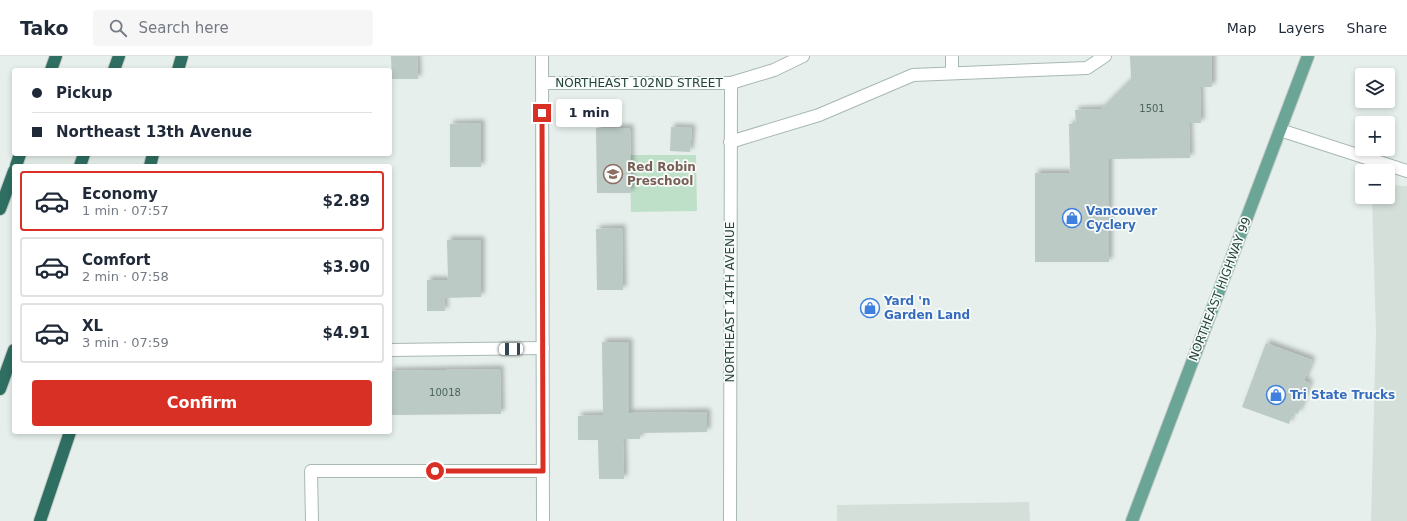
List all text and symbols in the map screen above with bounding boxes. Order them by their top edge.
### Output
search box [93,10,373,46]
text: Tako [20,17,69,39]
icon: search [107,17,129,39]
text: Search here [139,19,229,37]
text: Map [1227,20,1256,36]
text: Layers [1278,20,1325,36]
text: Share [1347,20,1387,36]
map controls [1355,68,1395,204]
button: layers [1355,68,1395,108]
street label: NORTHEAST 102ND STREET [555,76,723,90]
text: Pickup [56,84,112,102]
callout: 1 min [556,99,622,127]
house number: 1501 [1139,103,1165,114]
route end [533,104,551,122]
text: 1 min [569,105,609,120]
button: + [1355,116,1395,156]
text: Northeast 13th Avenue [56,123,252,141]
place label: Red Robin Preschool [627,160,696,188]
school or university icon: Red Robin Preschool [602,163,624,185]
button: − [1355,164,1395,204]
icon: car [34,183,70,219]
text: Economy [82,185,158,203]
text: $2.89 [323,192,370,210]
text: 1 min · 07:57 [82,203,169,218]
place label: Vancouver Cyclery [1086,204,1157,232]
shop icon: Vancouver Cyclery [1061,207,1083,229]
street label: NORTHEAST HIGHWAY 99 [1186,215,1254,363]
street label: NORTHEAST 14TH AVENUE [723,222,737,382]
icon: car [34,249,70,285]
text: Comfort [82,251,150,269]
text: $3.90 [323,258,370,276]
text: 2 min · 07:58 [82,269,169,284]
place label: Yard 'n Garden Land [883,294,970,322]
shop icon: Yard 'n Garden Land [859,297,881,319]
icon: car [34,315,70,351]
text: XL [82,317,103,335]
text: $4.91 [323,324,370,342]
text: 3 min · 07:59 [82,335,169,350]
car [499,343,523,355]
button: Confirm [32,380,372,426]
shop icon: Tri State Trucks [1265,384,1287,406]
house number: 10018 [429,387,461,398]
place label: Tri State Trucks [1290,388,1395,402]
route start [426,462,444,480]

